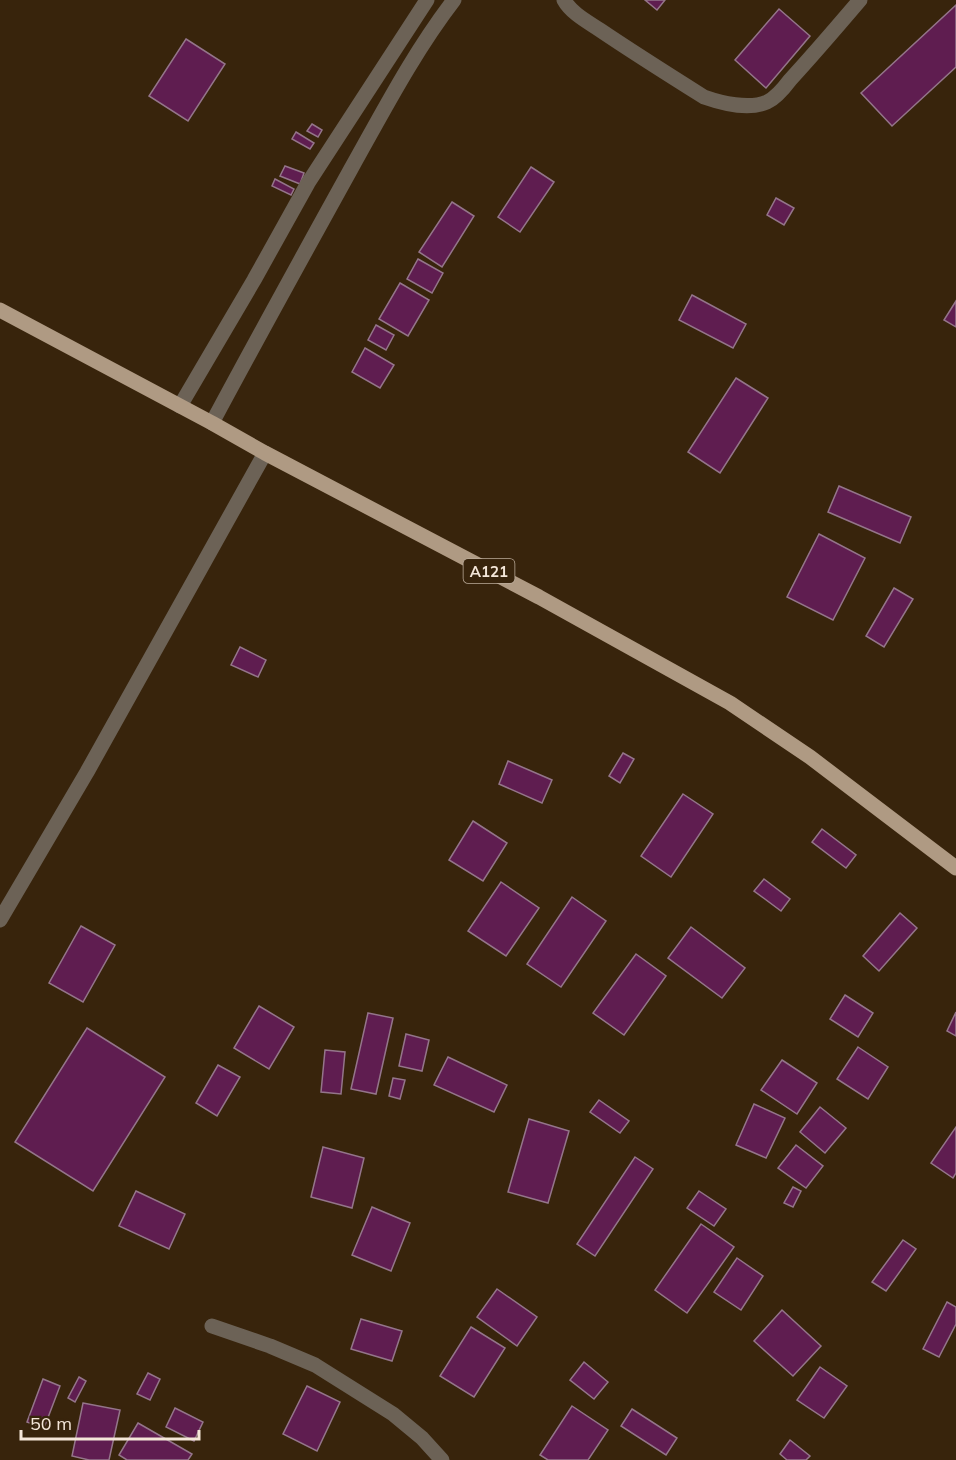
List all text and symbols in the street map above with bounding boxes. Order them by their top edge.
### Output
road number: A121 [464,559,514,583]
scale bar [21,1403,200,1441]
text: 50 m [30,1412,72,1435]

